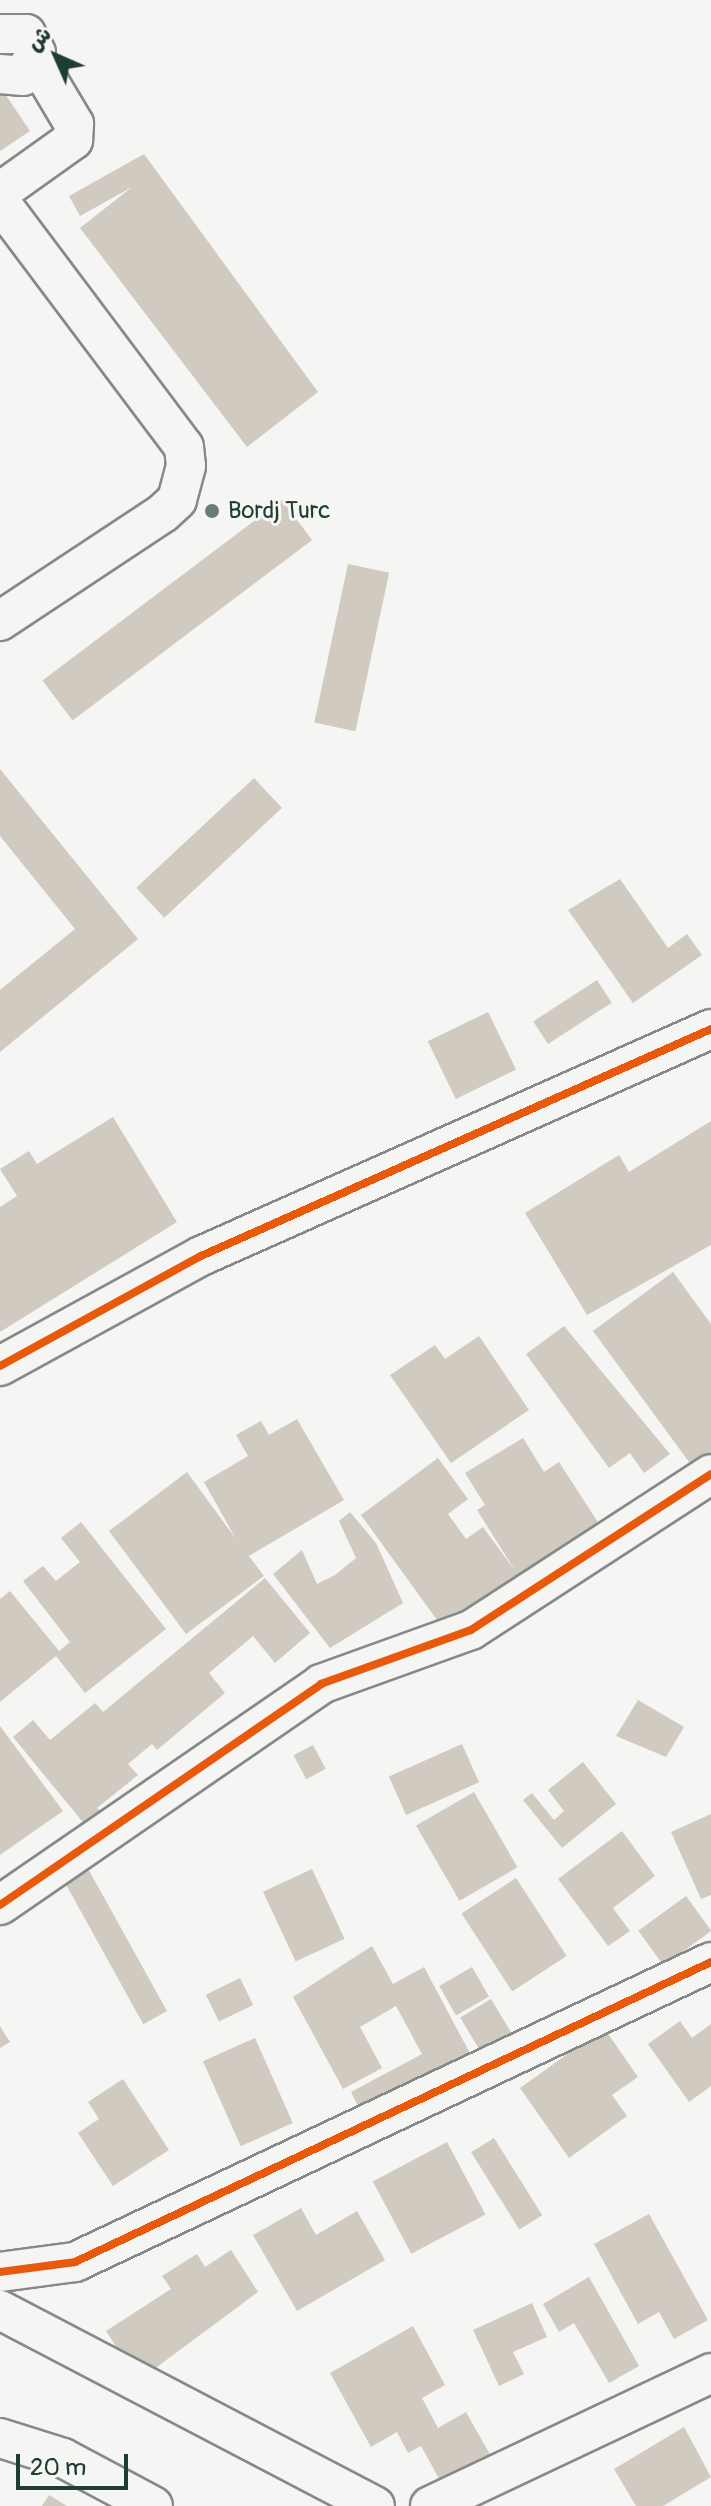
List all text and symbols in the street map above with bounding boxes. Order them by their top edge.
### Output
north arrow [16,16,96,96]
text: ش [21,21,57,57]
place label: Bordj Turc [228,497,330,525]
marker: Bordj Turc [203,502,221,520]
scale bar [20,2438,132,2488]
text: 20 m [30,2453,86,2482]

